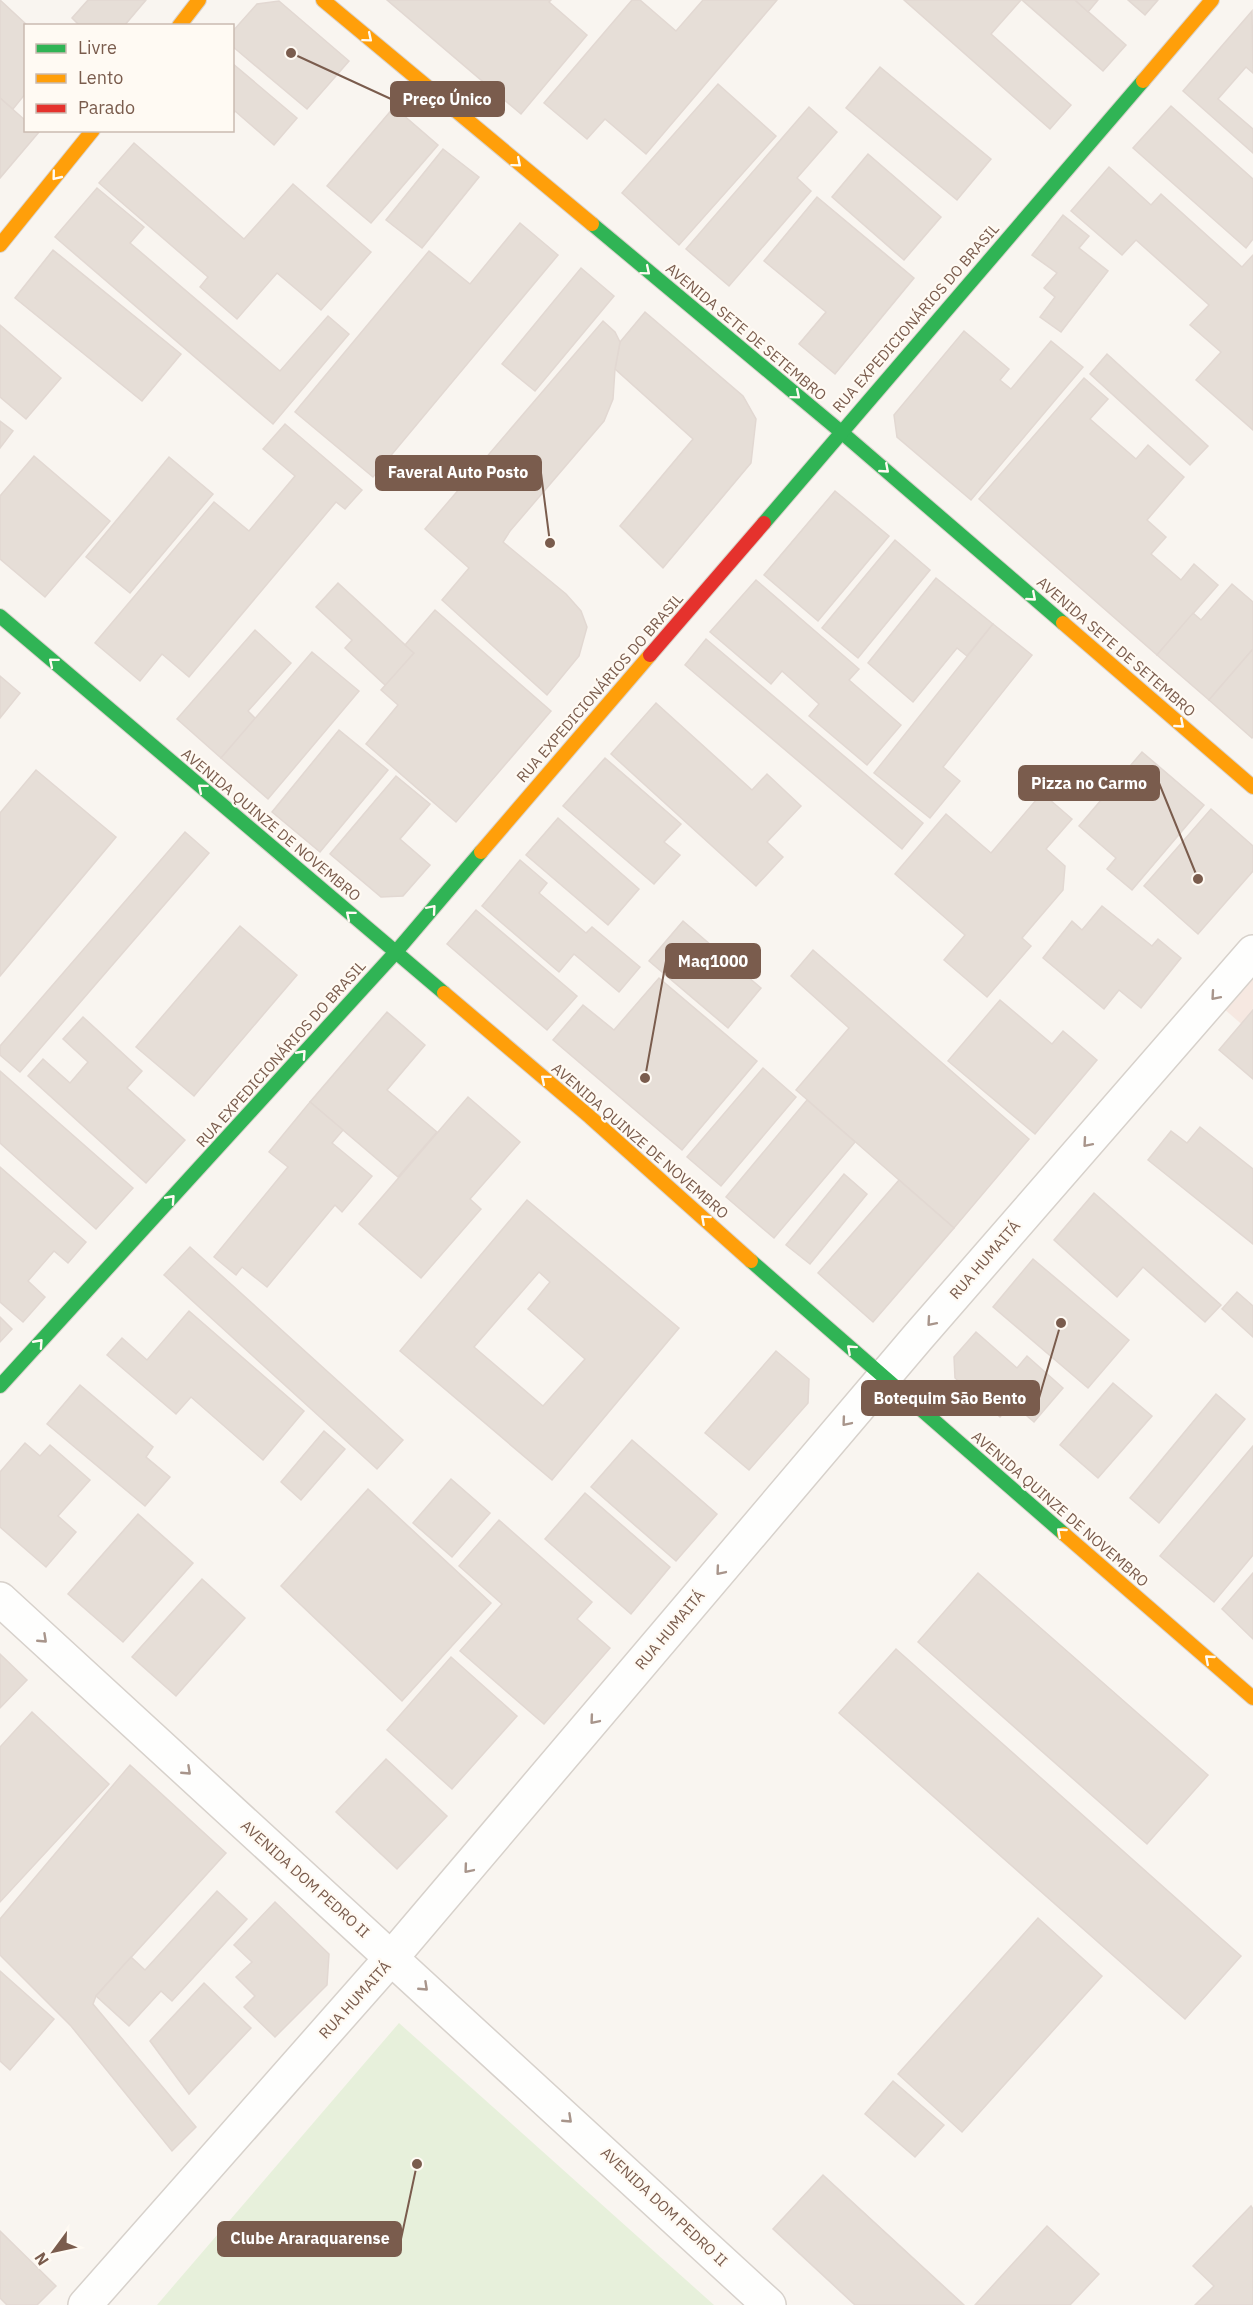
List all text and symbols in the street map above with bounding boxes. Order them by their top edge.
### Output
legend [24,24,234,132]
one-way arrow [361,30,372,41]
text: Livre [78,36,117,59]
text: Lento [78,66,123,89]
callout: Preço Único [391,82,504,116]
text: Preço Único [402,88,492,109]
text: Parado [78,96,135,119]
one-way arrow [510,156,521,167]
one-way arrow [52,169,63,180]
street label: RUA EXPEDICIONÁRIOS DO BRASIL [828,219,1003,416]
street label: AVENIDA SETE DE SETEMBRO [662,259,831,404]
one-way arrow [639,263,650,274]
one-way arrow [789,387,800,398]
callout: Faveral Auto Posto [376,456,541,490]
text: Faveral Auto Posto [388,462,528,482]
one-way arrow [878,462,889,473]
street label: AVENIDA SETE DE SETEMBRO [1033,573,1200,721]
street label: RUA EXPEDICIONÁRIOS DO BRASIL [512,589,687,786]
one-way arrow [1025,590,1036,601]
one-way arrow [50,658,60,669]
one-way arrow [1173,717,1184,728]
street label: AVENIDA QUINZE DE NOVEMBRO [178,744,365,905]
callout: Pizza no Carmo [1019,766,1159,800]
text: Pizza no Carmo [1031,773,1147,793]
one-way arrow [198,784,209,795]
one-way arrow [425,905,436,916]
one-way arrow [346,911,357,922]
callout: Maq1000 [666,944,760,978]
text: Maq1000 [678,951,749,971]
street label: RUA EXPEDICIONÁRIOS DO BRASIL [192,956,370,1151]
one-way arrow [1211,989,1222,1000]
one-way arrow [295,1051,306,1061]
street label: AVENIDA QUINZE DE NOVEMBRO [548,1059,733,1223]
one-way arrow [541,1076,552,1087]
one-way arrow [1083,1136,1094,1147]
one-way arrow [164,1195,175,1205]
one-way arrow [701,1215,712,1226]
street label: RUA HUMAITÁ [945,1216,1024,1303]
one-way arrow [927,1315,938,1326]
one-way arrow [32,1339,43,1350]
one-way arrow [847,1345,858,1356]
callout: Botequim São Bento [862,1381,1039,1415]
text: Botequim São Bento [874,1388,1026,1408]
one-way arrow [842,1415,853,1426]
street label: AVENIDA QUINZE DE NOVEMBRO [968,1427,1153,1591]
one-way arrow [1057,1528,1068,1539]
one-way arrow [716,1564,727,1575]
street label: RUA HUMAITÁ [631,1586,709,1673]
one-way arrow [36,1632,47,1643]
one-way arrow [1205,1655,1216,1666]
one-way arrow [590,1713,601,1724]
one-way arrow [180,1764,190,1775]
street label: AVENIDA DOM PEDRO II [237,1816,374,1941]
one-way arrow [464,1862,475,1873]
street label: RUA HUMAITÁ [315,1957,395,2043]
one-way arrow [418,1980,428,1991]
one-way arrow [561,2112,571,2123]
street label: AVENIDA DOM PEDRO II [597,2143,732,2270]
north arrow [24,2221,84,2281]
callout: Clube Araraquarense [218,2222,401,2256]
text: Clube Araraquarense [230,2228,390,2248]
text: N [30,2249,53,2269]

